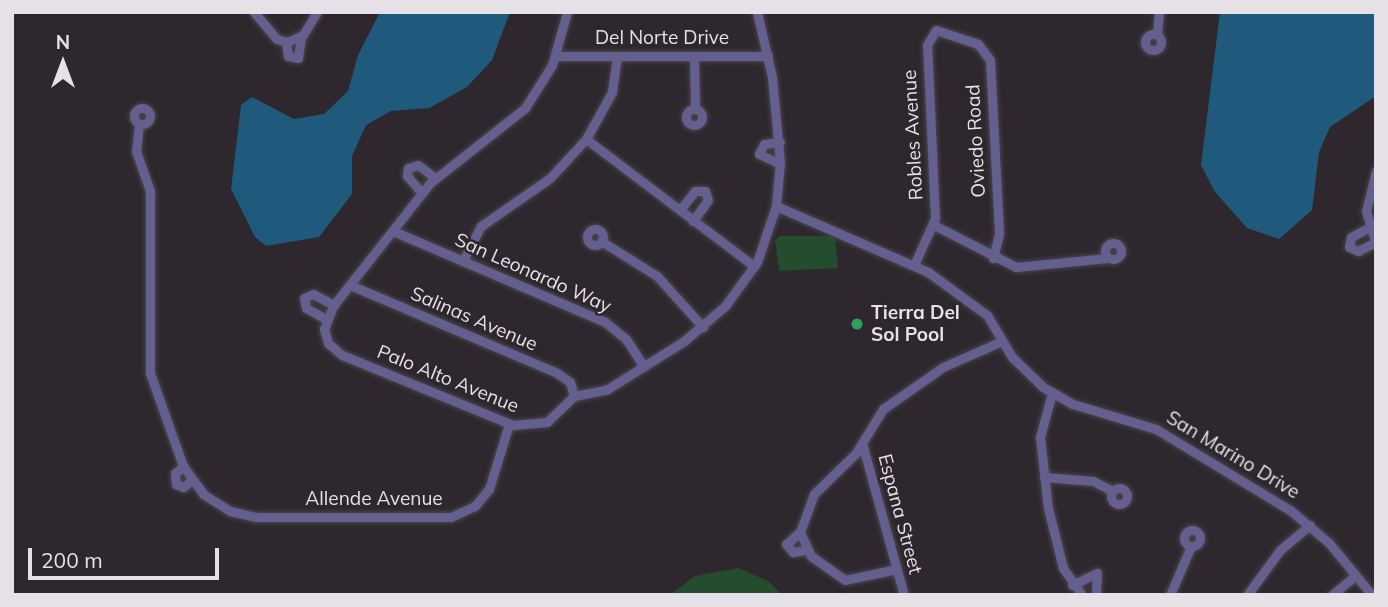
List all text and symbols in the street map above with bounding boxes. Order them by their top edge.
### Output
street label: Del Norte Drive [595,27,729,49]
north arrow [28,28,98,98]
text: N [56,30,70,54]
street label: Robles Avenue [898,69,928,201]
street label: Oviedo Road [962,84,990,198]
street label: San Leonardo Way [451,228,615,318]
street label: Salinas Avenue [407,282,541,356]
place label: Tierra Del Sol Pool [871,302,960,346]
marker: Tierra Del Sol Pool [849,316,865,332]
street label: Palo Alto Avenue [374,340,522,418]
street label: San Marino Drive [1162,406,1304,504]
street label: Espana Street [873,452,927,576]
street label: Allende Avenue [305,488,443,510]
scale bar [32,534,222,578]
text: 200 m [41,547,103,573]

